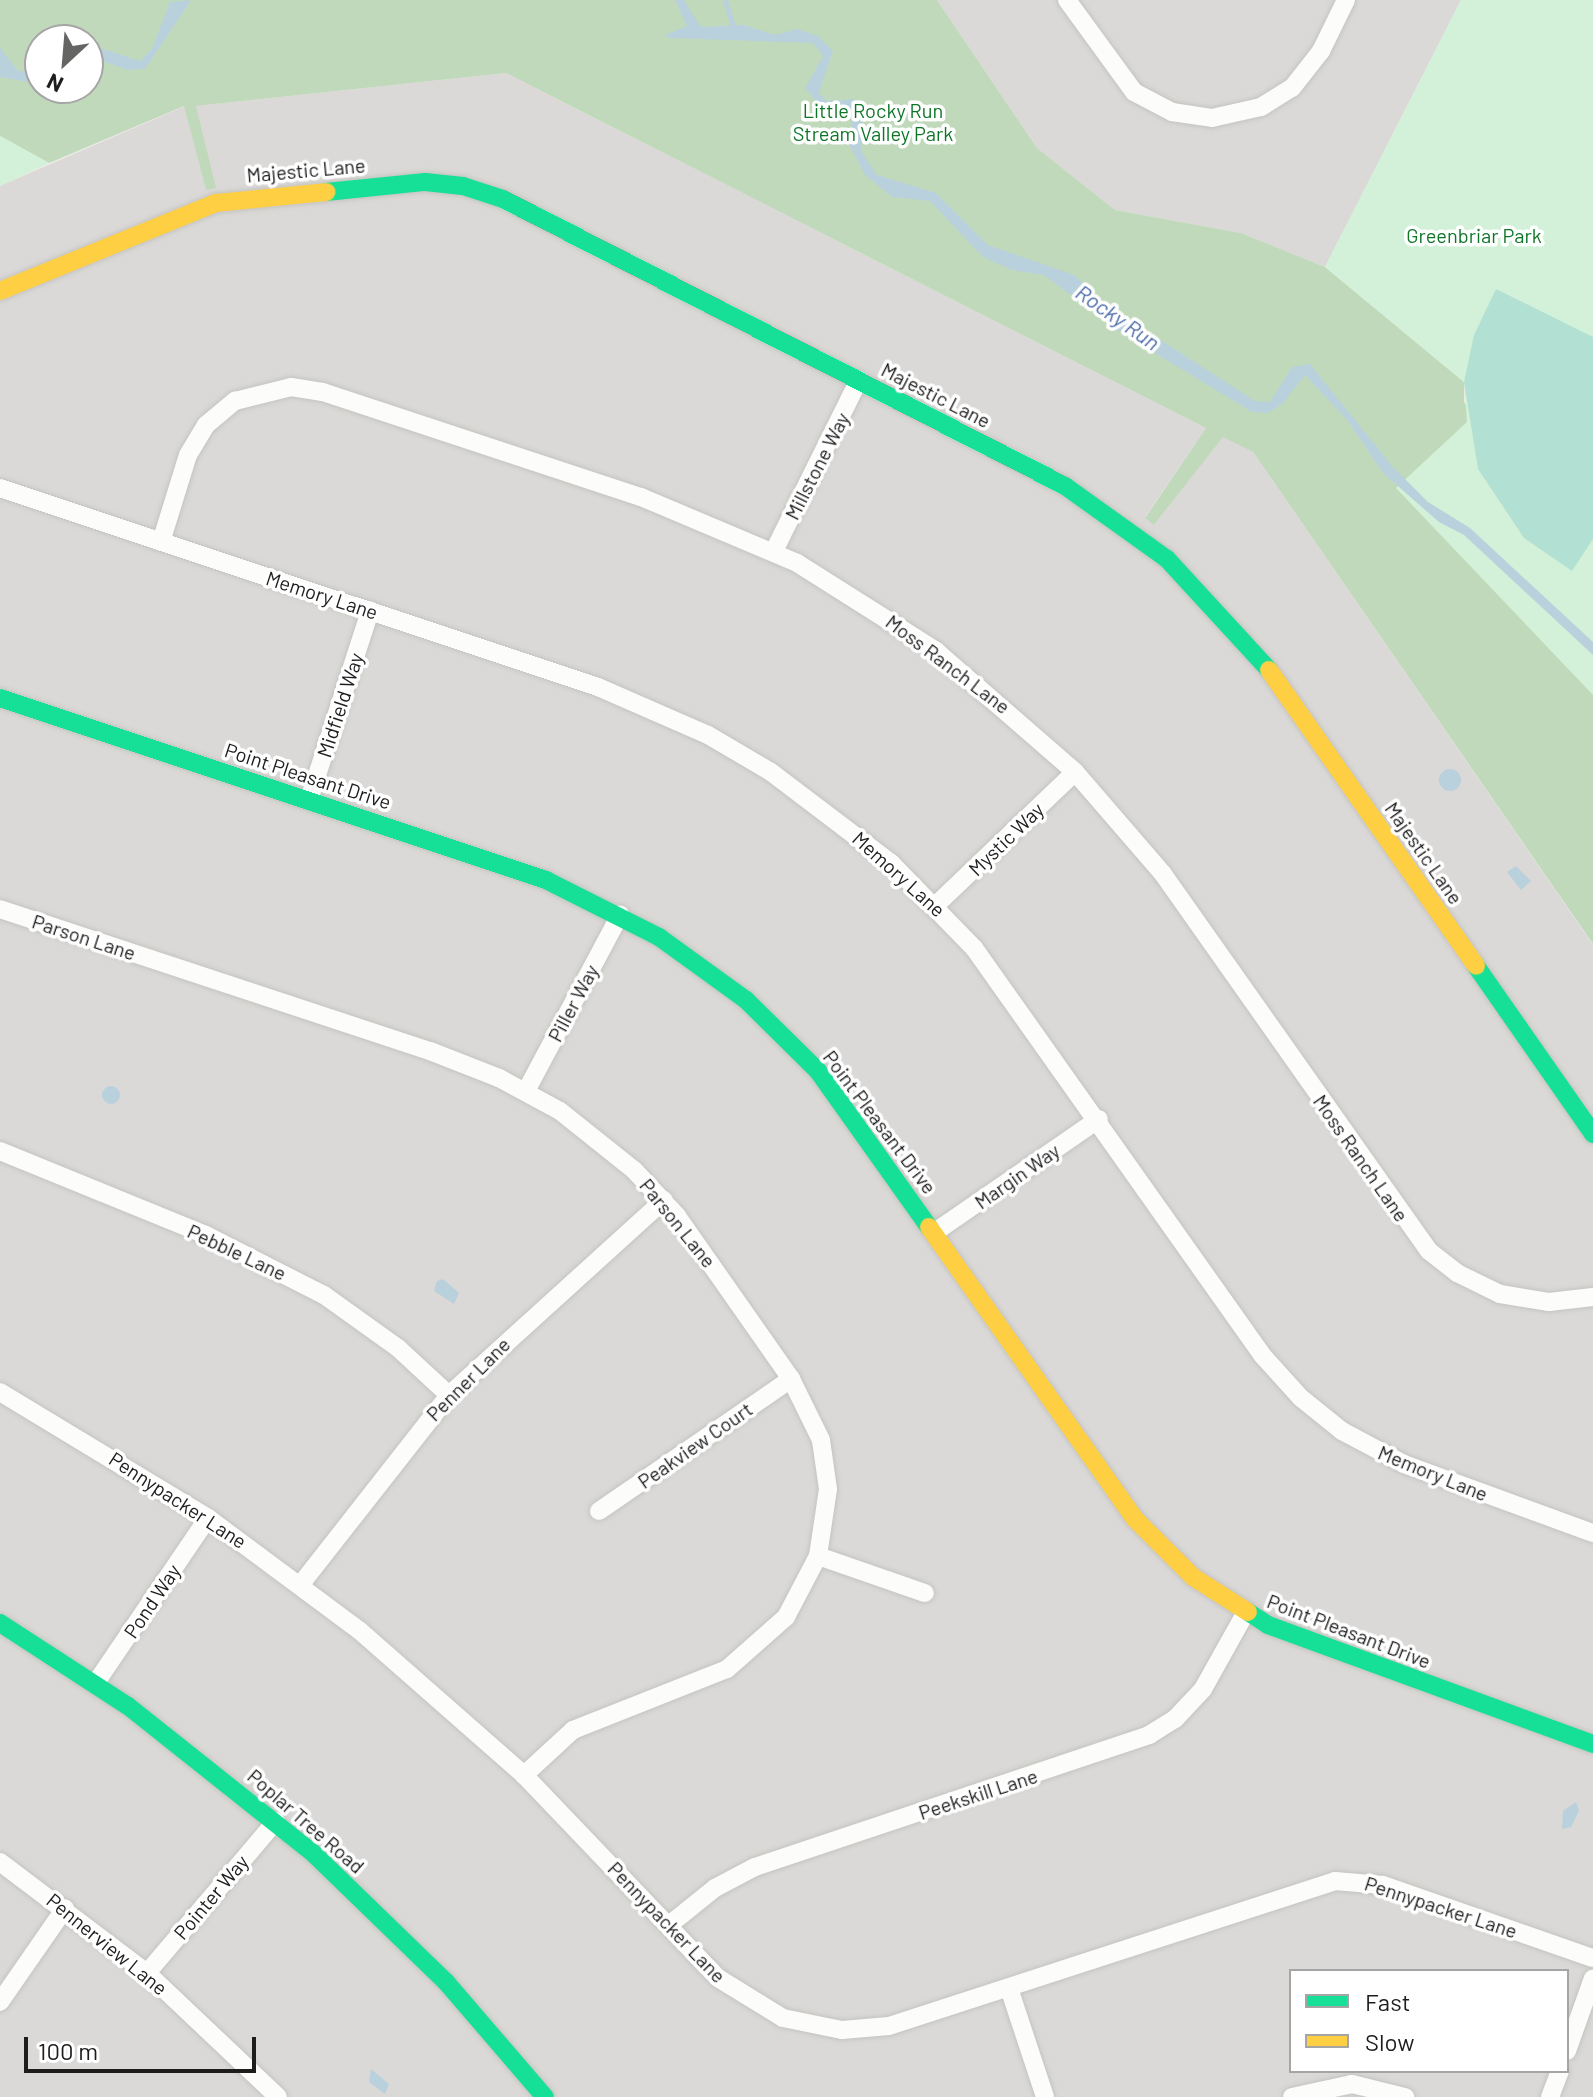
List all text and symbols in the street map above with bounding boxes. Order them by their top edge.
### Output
north arrow [24,24,104,104]
text: N [42,69,67,99]
park label: Little Rocky Run Stream Valley Park [793,99,953,146]
street label: Majestic Lane [246,153,366,187]
park label: Greenbriar Park [1406,223,1542,247]
water label: Rocky Run [1071,279,1165,355]
street label: Majestic Lane [877,357,995,433]
street label: Millstone Way [780,408,854,524]
street label: Memory Lane [263,566,381,624]
street label: Moss Ranch Lane [881,609,1015,719]
street label: Midfield Way [312,650,368,760]
street label: Point Pleasant Drive [222,738,394,814]
street label: Mystic Way [963,797,1049,881]
street label: Majestic Lane [1380,797,1468,909]
street label: Memory Lane [848,826,950,922]
street label: Parson Lane [29,909,139,965]
street label: Piller Way [543,960,603,1046]
street label: Point Pleasant Drive [818,1046,942,1198]
street label: Moss Ranch Lane [1308,1090,1414,1226]
street label: Margin Way [970,1138,1064,1214]
street label: Parson Lane [635,1174,721,1272]
street label: Pebble Lane [184,1219,290,1285]
street label: Penner Lane [421,1332,515,1426]
street label: Peakview Court [633,1397,757,1493]
street label: Memory Lane [1375,1440,1491,1506]
street label: Pennypacker Lane [105,1447,251,1553]
street label: Pond Way [119,1560,185,1642]
street label: Point Pleasant Drive [1264,1589,1434,1673]
street label: Peekskill Lane [916,1763,1040,1825]
street label: Poplar Tree Road [243,1764,369,1878]
street label: Pointer Way [169,1850,253,1944]
street label: Pennypacker Lane [603,1857,731,1987]
street label: Pennypacker Lane [1362,1871,1520,1943]
street label: Pennerview Lane [42,1888,172,2000]
legend [1289,1969,1569,2073]
text: Fast [1365,1987,1410,2016]
scale bar [28,2021,260,2071]
text: Slow [1365,2027,1414,2056]
text: 100 m [38,2036,98,2065]

